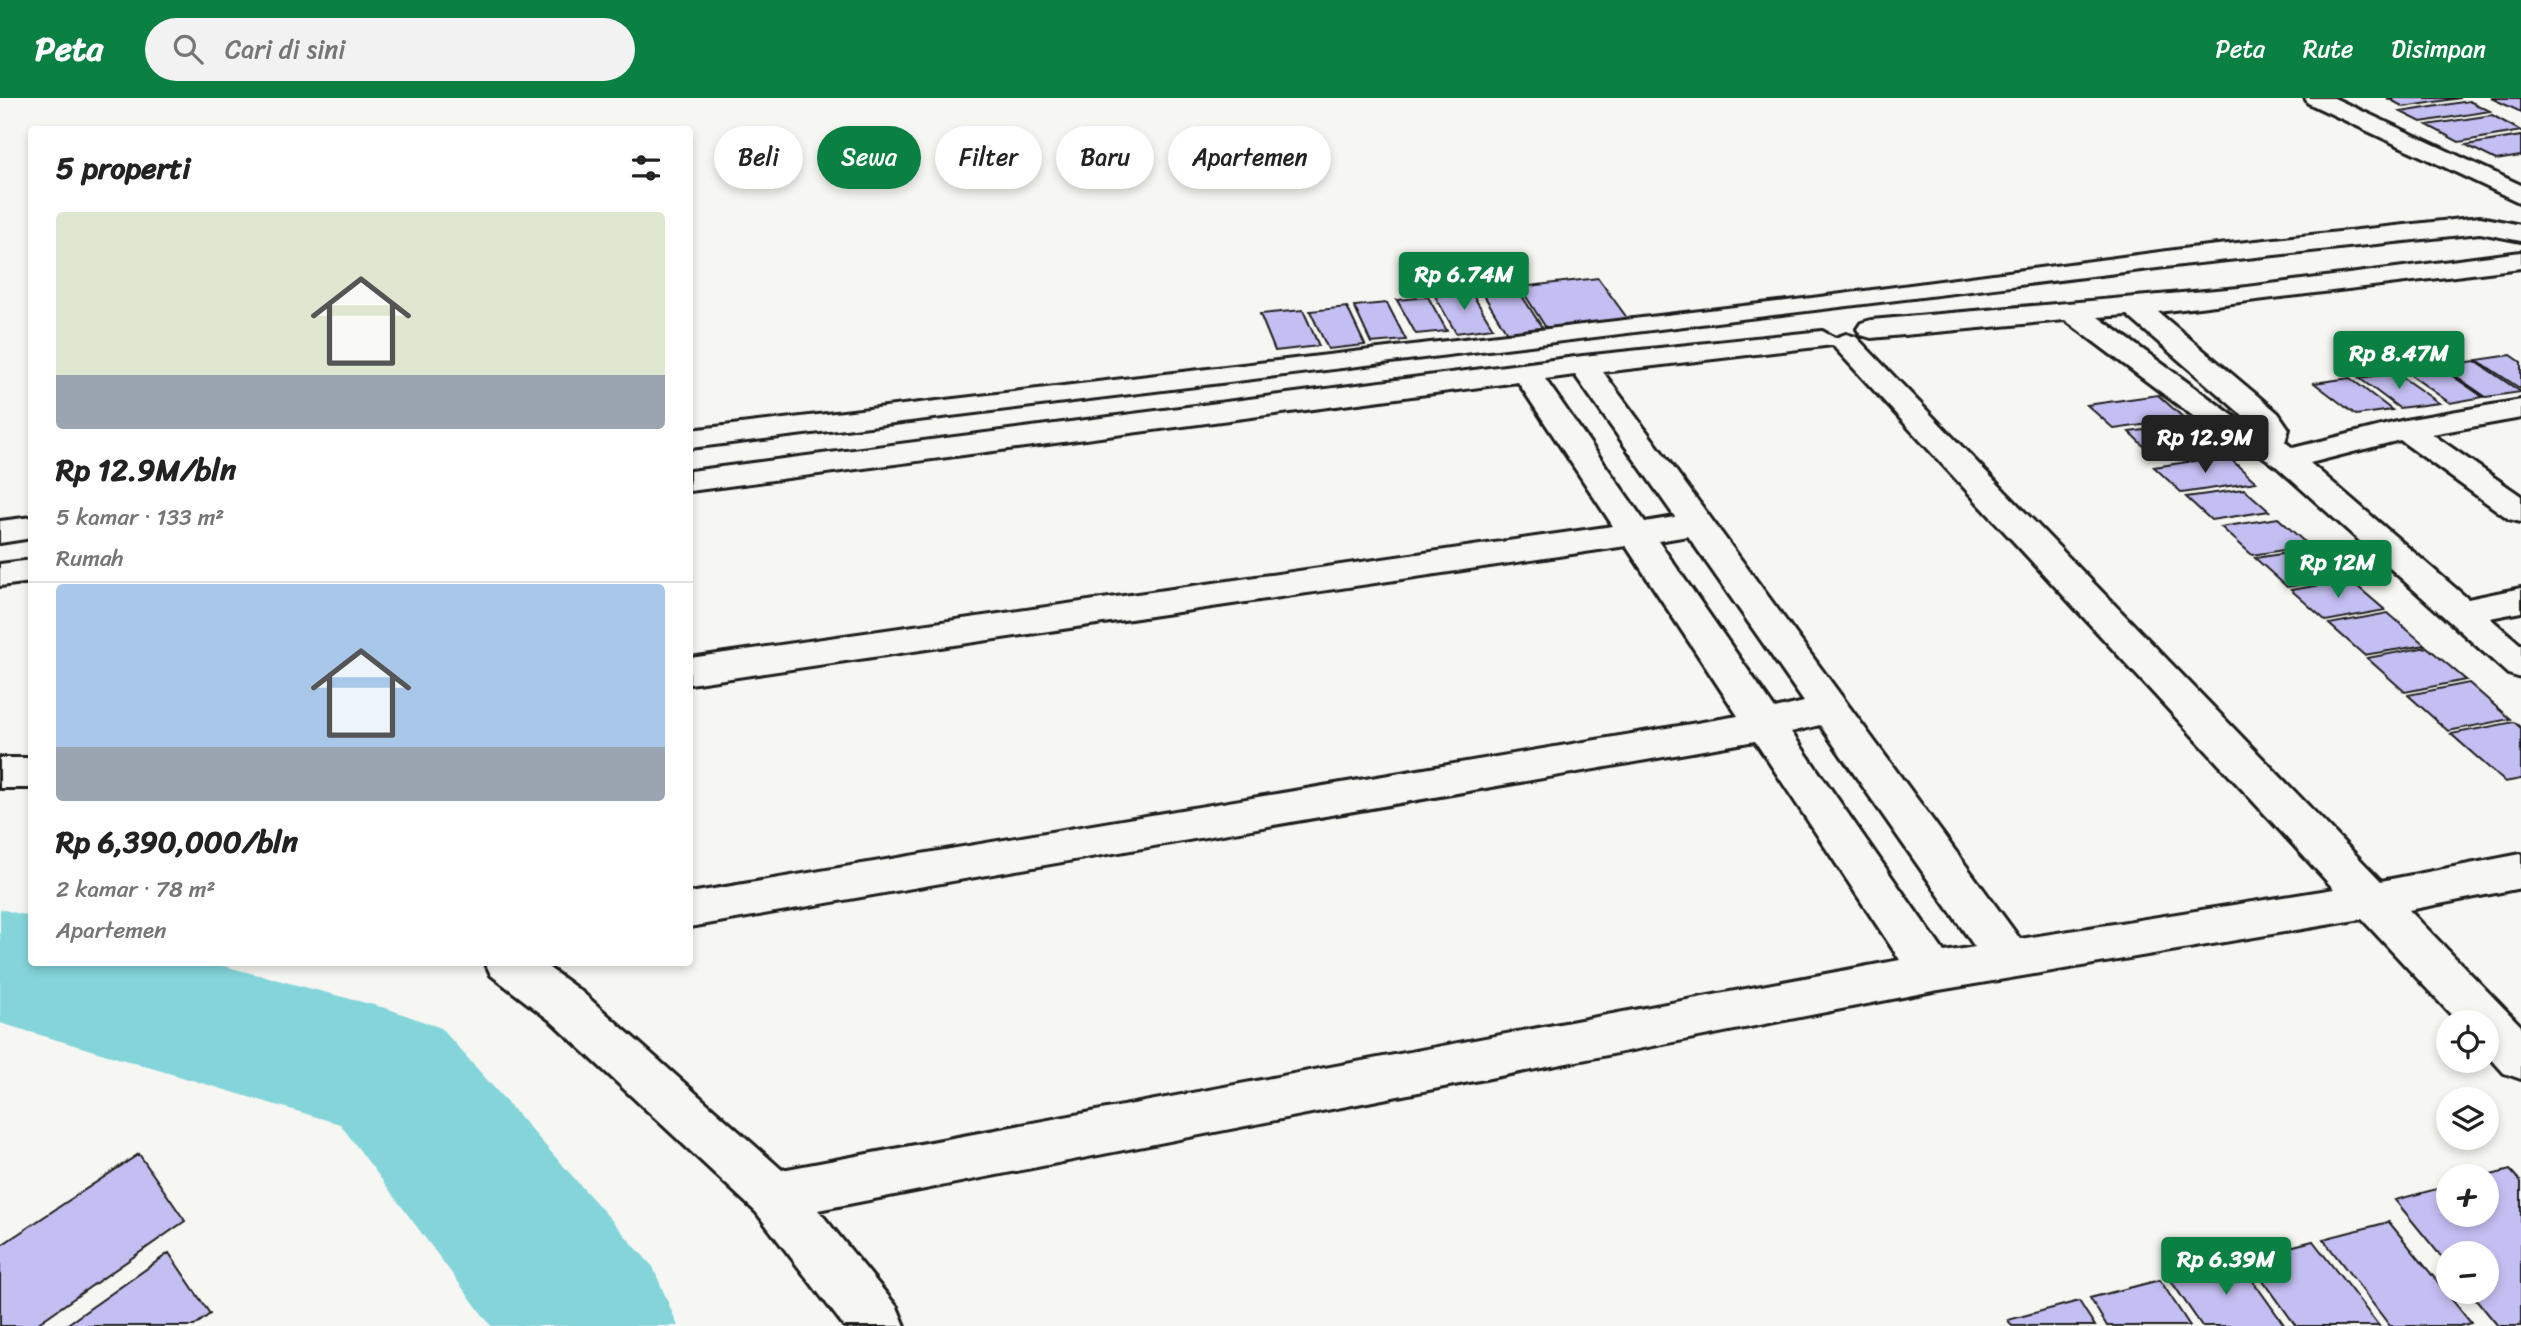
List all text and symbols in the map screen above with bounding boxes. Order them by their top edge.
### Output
search box [145,18,635,81]
text: Peta [35,20,103,78]
text: Cari di sini [225,26,346,72]
text: Peta [2216,28,2265,70]
text: Rute [2303,28,2353,70]
text: Disimpan [2391,28,2486,70]
icon: search [169,30,207,68]
chip: Beli [714,126,803,189]
chip: Sewa [817,126,921,189]
chip: Filter [935,126,1042,189]
chip: Baru [1056,126,1154,189]
chip: Apartemen [1168,126,1331,189]
text: 5 properti [56,141,190,195]
icon: filters [627,149,665,187]
pin: Rp 6.74M [1392,252,1536,312]
text: Rp 6.74M [1415,254,1513,295]
icon: home [298,258,424,384]
pin: Rp 8.47M [2327,331,2471,391]
text: Rp 8.47M [2349,333,2449,374]
pin: Rp 12.9M [2133,416,2277,475]
text: Rp 12.9M [2157,417,2253,458]
text: Rp 12.9M/bln [56,443,236,497]
text: 5 kamar · 133 m² [56,497,224,538]
text: Rumah [56,538,124,579]
pin: Rp 12M [2281,540,2395,600]
text: Rp 12M [2301,542,2375,583]
icon: home [298,630,424,756]
text: Rp 6,390,000/bln [56,815,298,869]
text: 2 kamar · 78 m² [56,869,215,910]
text: Apartemen [56,910,166,951]
map controls [2436,1010,2499,1304]
button: locate [2436,1010,2499,1073]
button: layers [2436,1087,2499,1150]
button: + [2436,1164,2499,1227]
pin: Rp 6.39M [2154,1238,2298,1297]
text: Rp 6.39M [2177,1239,2275,1280]
button: − [2436,1241,2499,1304]

